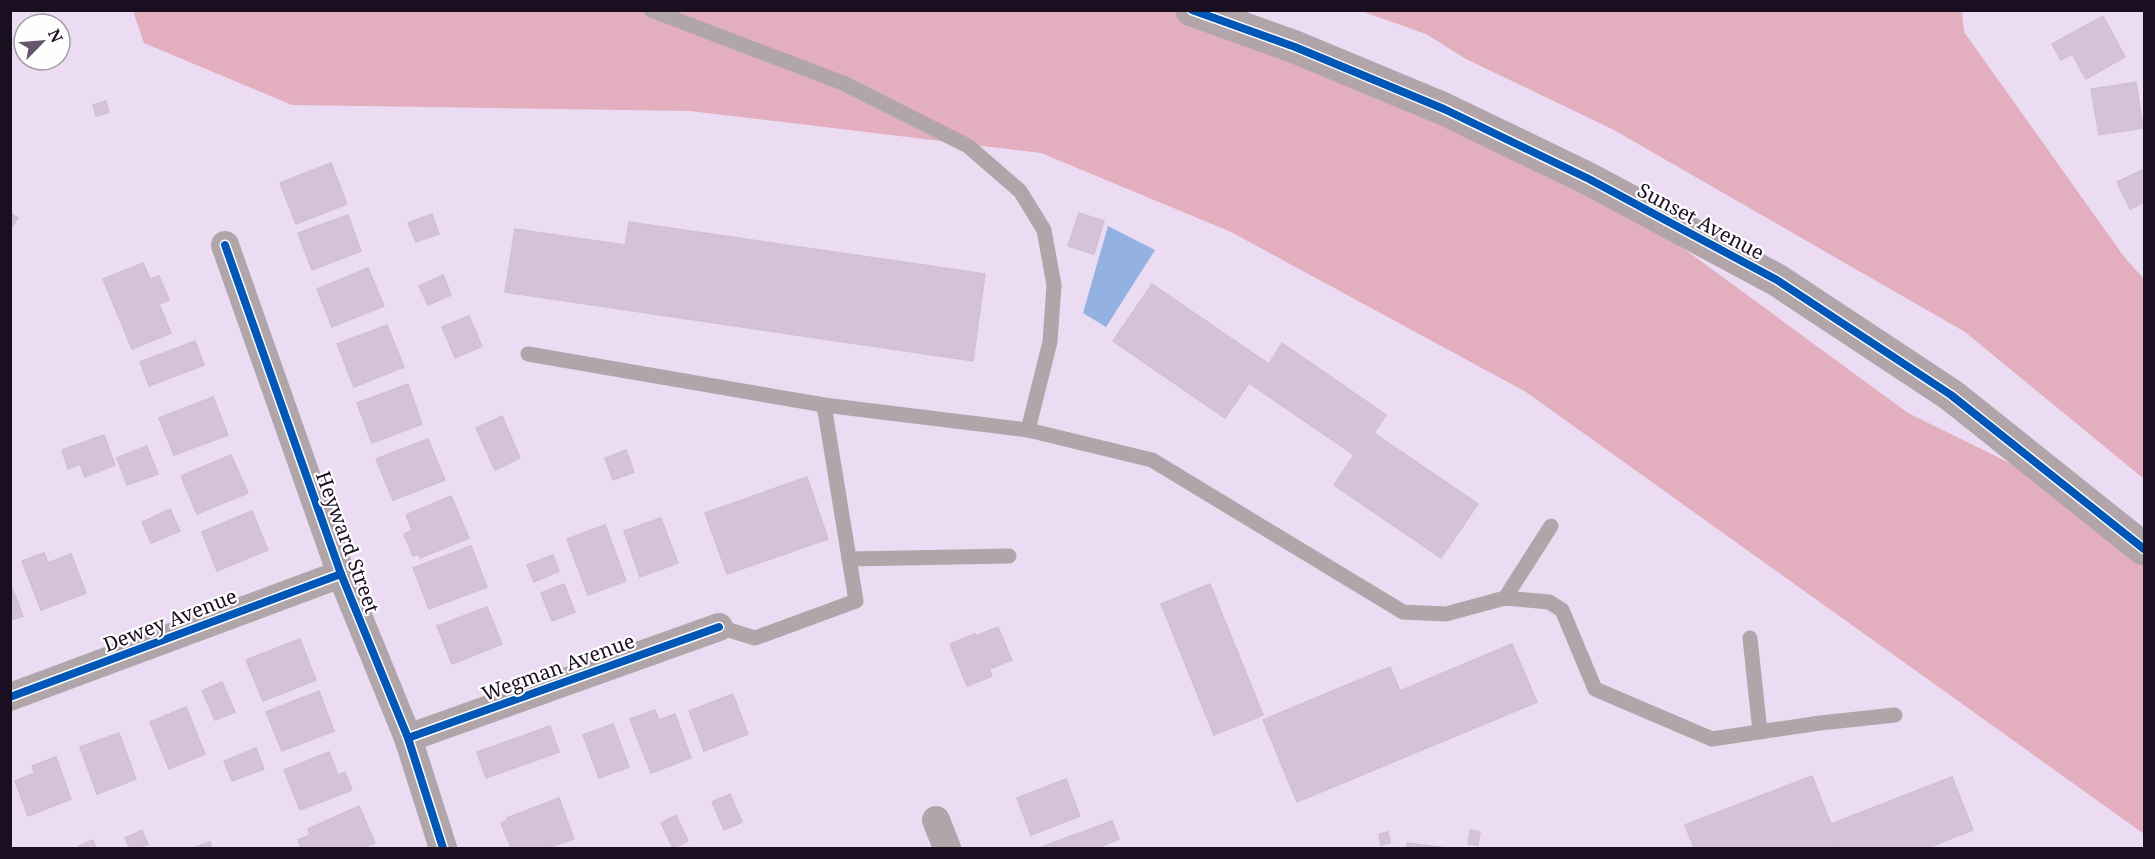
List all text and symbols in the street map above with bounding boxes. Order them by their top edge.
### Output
north arrow [12,12,72,72]
text: N [43,25,68,46]
street label: Sunset Avenue [1633,176,1769,266]
street label: Heyward Street [310,467,386,617]
street label: Dewey Avenue [99,582,241,658]
street label: Wegman Avenue [478,627,638,707]

